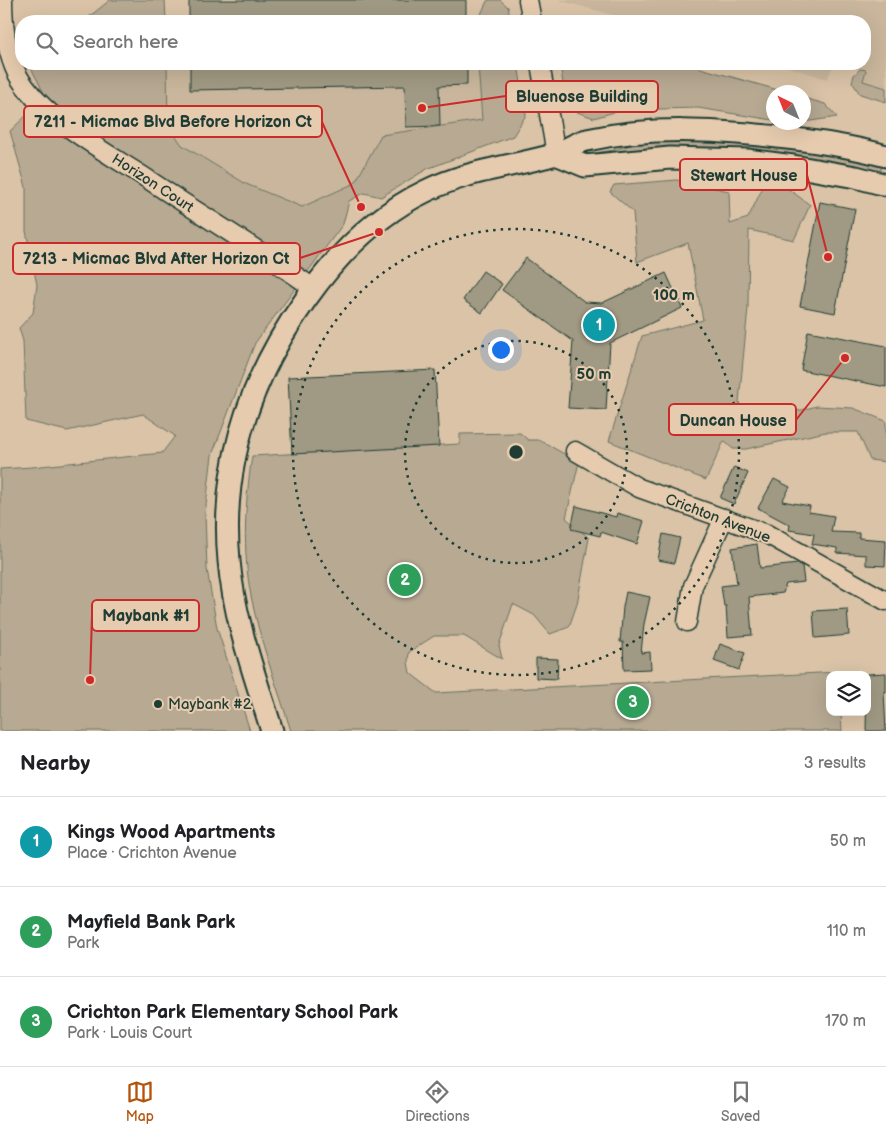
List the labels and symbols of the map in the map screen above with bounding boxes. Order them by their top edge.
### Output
callout: Bluenose Building [506,81,658,112]
north arrow [766,85,811,130]
text: Bluenose Building [516,88,648,107]
callout: 7211 - Micmac Blvd Before Horizon Ct [24,106,322,137]
text: 7211 - Micmac Blvd Before Horizon Ct [34,113,313,132]
street label: Horizon Court [108,150,198,217]
callout: Stewart House [680,159,807,190]
text: Stewart House [691,167,797,186]
callout: 7213 - Micmac Blvd After Horizon Ct [13,243,300,274]
text: 7213 - Micmac Blvd After Horizon Ct [23,250,290,269]
text: 100 m [653,286,695,305]
pin: 1 [583,306,615,344]
your location [488,337,514,363]
text: 50 m [577,365,612,384]
callout: Duncan House [669,404,796,435]
text: Duncan House [679,412,787,431]
centre of rings [507,443,525,461]
street label: Crichton Avenue [662,490,773,547]
pin: 2 [389,561,421,599]
callout: Maybank #1 [92,600,199,631]
text: Maybank #1 [102,607,190,626]
pin: 3 [617,683,649,721]
place label: Maybank #2 [168,695,252,714]
marker: Maybank #2 [152,698,164,710]

